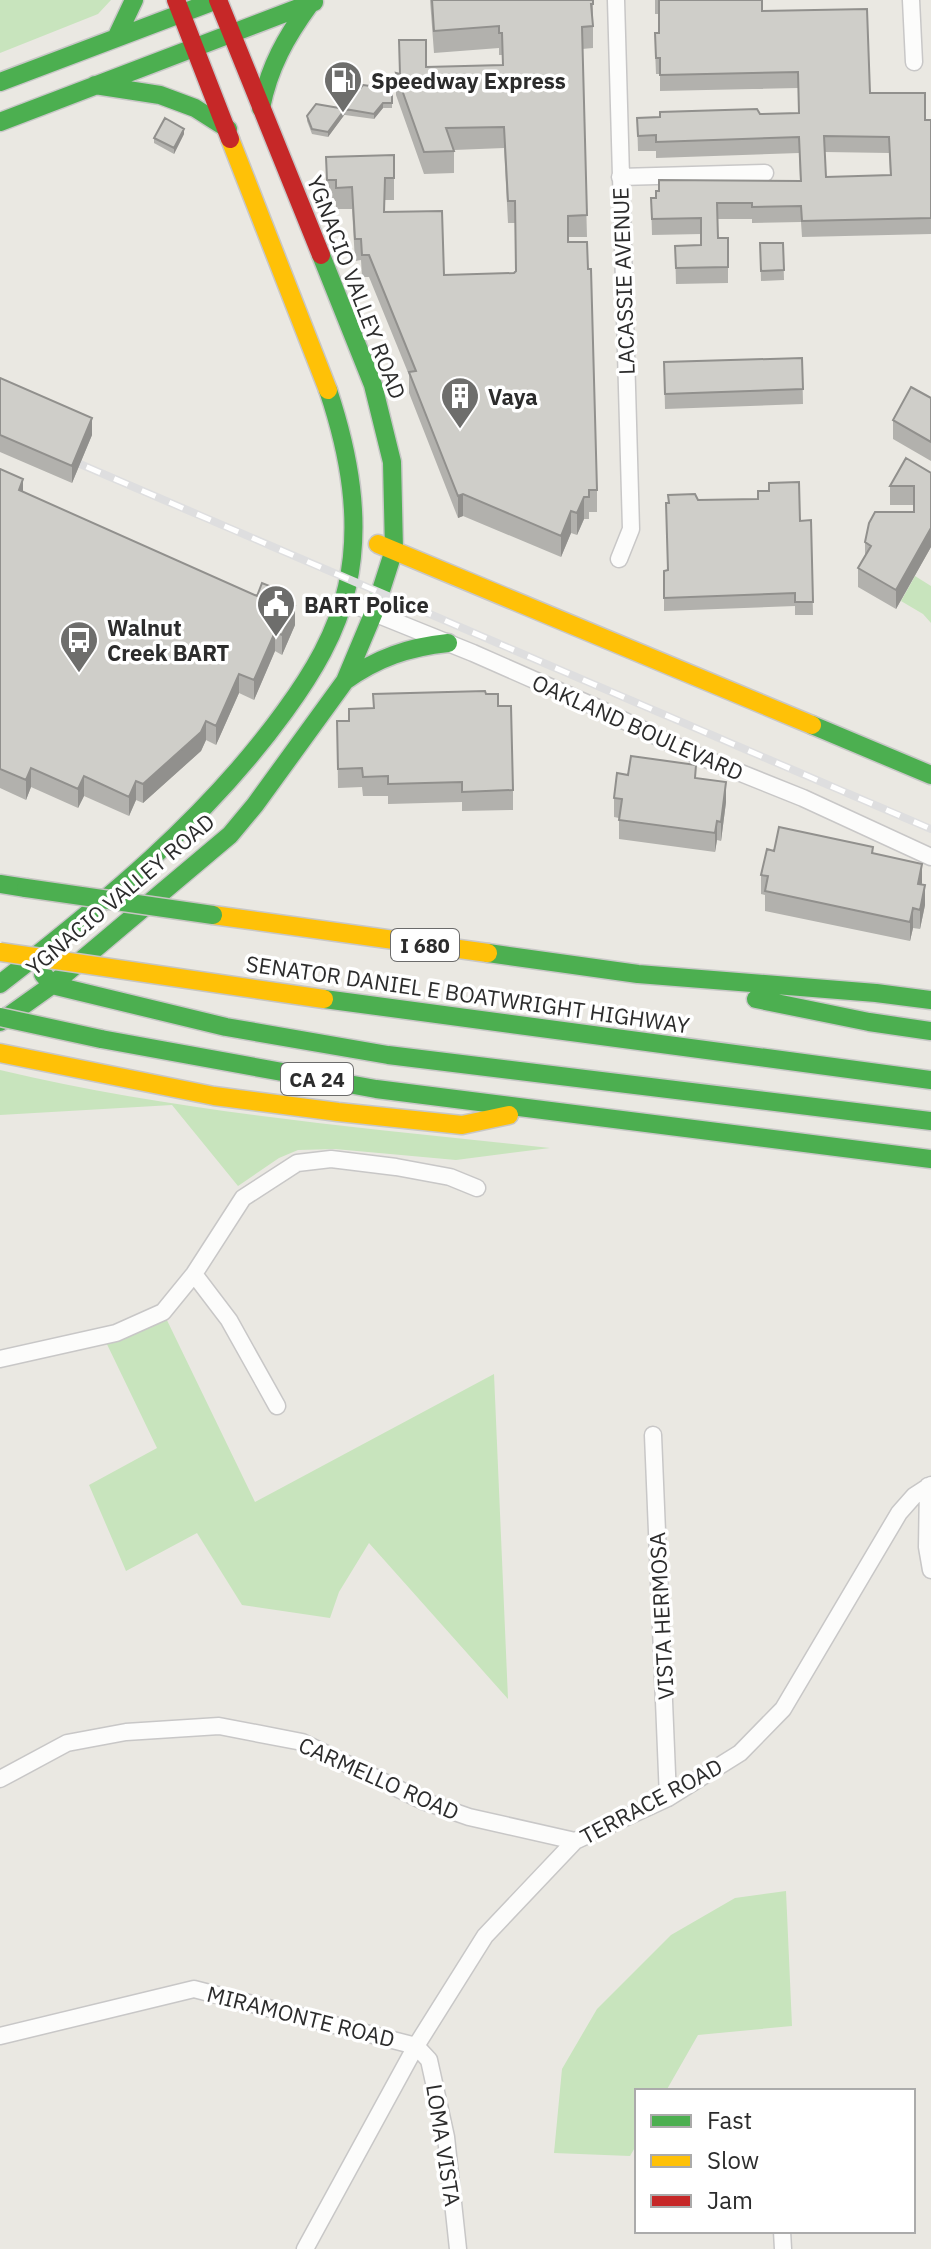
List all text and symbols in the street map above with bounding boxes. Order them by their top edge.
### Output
fuel station icon: Speedway Express [322,59,364,114]
place label: Speedway Express [371,66,566,95]
street label: YGNACIO VALLEY ROAD [301,171,413,403]
street label: LACASSIE AVENUE [605,187,641,375]
building icon: Vaya [439,375,481,430]
place label: Vaya [488,382,538,411]
public building icon: BART Police [255,583,297,638]
place label: BART Police [304,590,429,619]
place label: Walnut Creek BART [107,613,229,667]
bus stop icon: Walnut Creek BART [58,619,100,674]
street label: OAKLAND BOULEVARD [528,667,748,787]
street label: YGNACIO VALLEY ROAD [20,807,220,981]
road number: I 680 [391,929,459,961]
street label: SENATOR DANIEL E BOATWRIGHT HIGHWAY [244,948,692,1040]
road number: CA 24 [281,1063,353,1095]
street label: VISTA HERMOSA [642,1531,680,1701]
street label: CARMELLO ROAD [294,1730,464,1826]
street label: TERRACE ROAD [575,1751,727,1851]
street label: MIRAMONTE ROAD [204,1979,398,2053]
street label: LOMA VISTA [420,2082,468,2208]
legend [635,2089,915,2233]
text: Fast [707,2104,752,2136]
text: Slow [707,2144,759,2176]
text: Jam [707,2184,753,2216]

